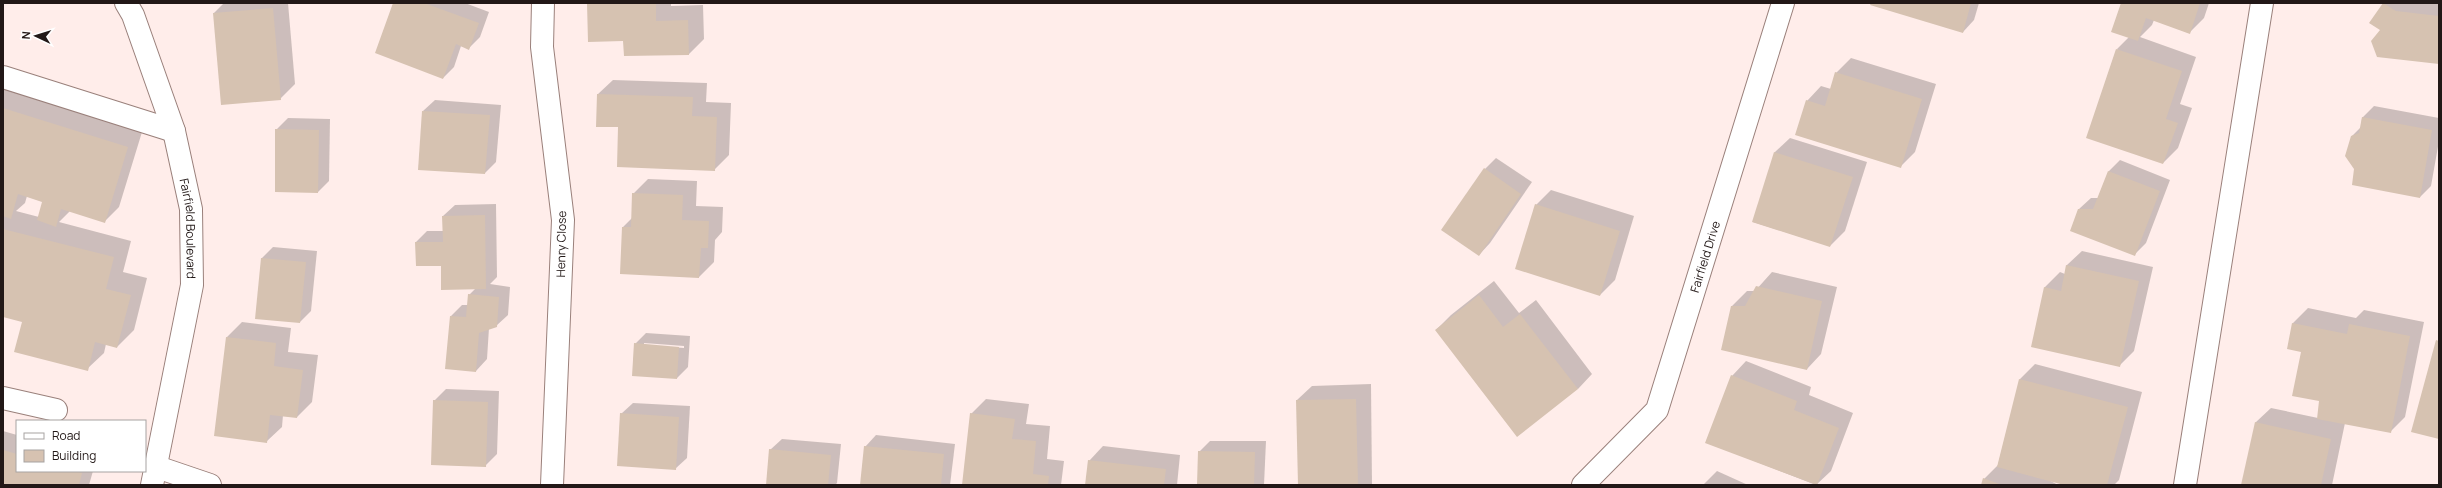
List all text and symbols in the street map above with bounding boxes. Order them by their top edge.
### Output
north arrow [16,16,56,56]
text: N [18,31,33,40]
street label: Fairfield Boulevard [176,177,200,279]
street label: Henry Close [552,210,570,278]
street label: Fairfield Drive [1685,219,1724,295]
legend [16,420,146,472]
text: Road [52,427,80,444]
text: Building [52,447,96,464]

